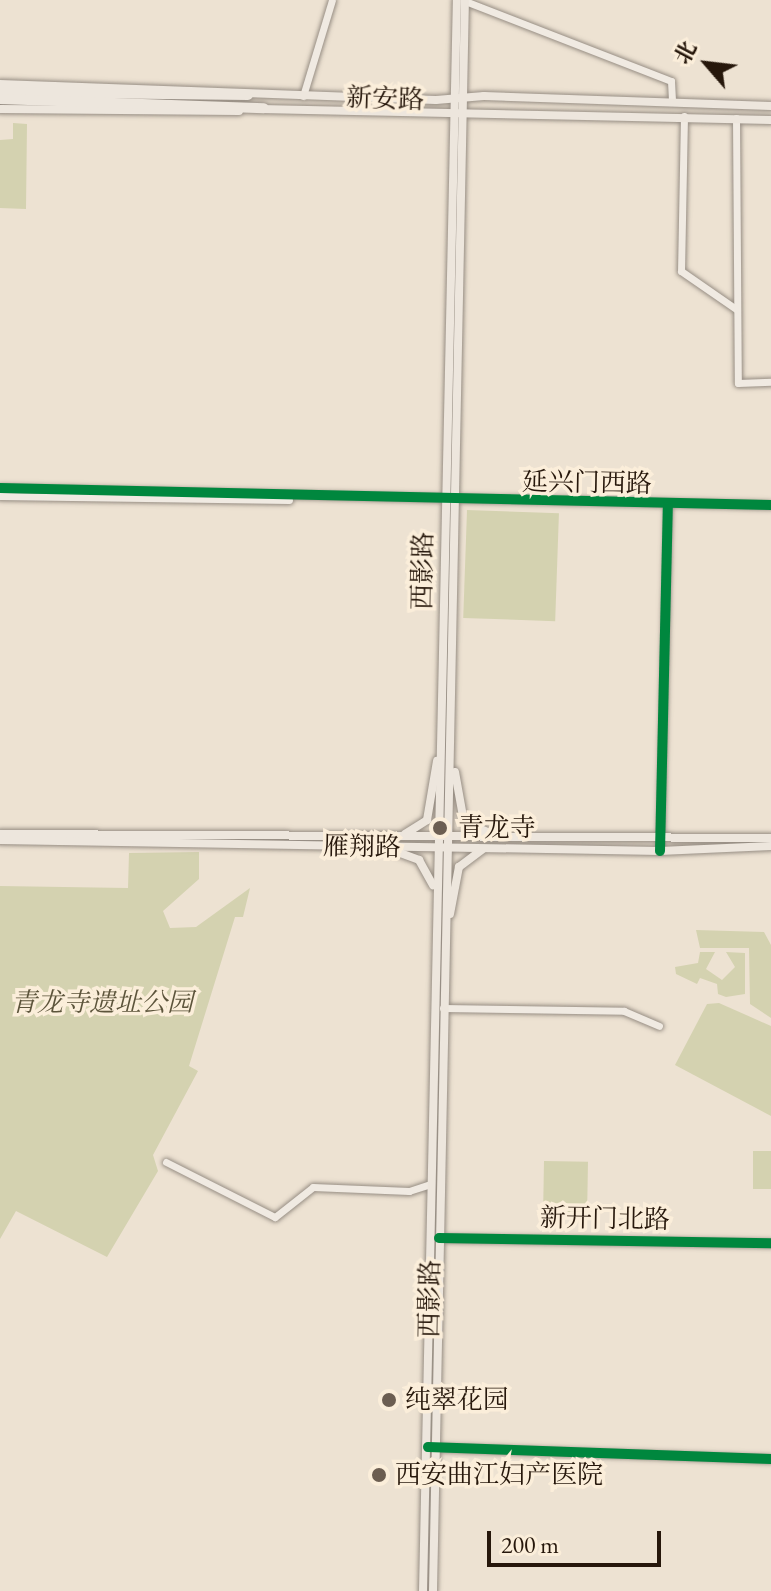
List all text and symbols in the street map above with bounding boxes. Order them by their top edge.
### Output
north arrow [667,24,747,104]
text: 北 [667,36,703,69]
street label: 新安路 [345,82,425,116]
street label: 延兴门西路 [522,466,652,500]
street label: 西影路 [407,532,439,610]
place label: 青龙寺 [458,812,536,844]
marker: 青龙寺 [429,817,451,839]
street label: 雁翔路 [323,831,401,863]
park label: 青龙寺遗址公园 [11,987,193,1019]
street label: 新开门北路 [540,1202,670,1236]
street label: 西影路 [414,1260,446,1338]
place label: 纯翠花园 [405,1384,509,1416]
marker: 纯翠花园 [380,1391,398,1409]
place label: 西安曲江妇产医院 [395,1459,603,1491]
marker: 西安曲江妇产医院 [370,1466,388,1484]
scale bar [491,1515,665,1565]
text: 200 m [501,1529,559,1560]

